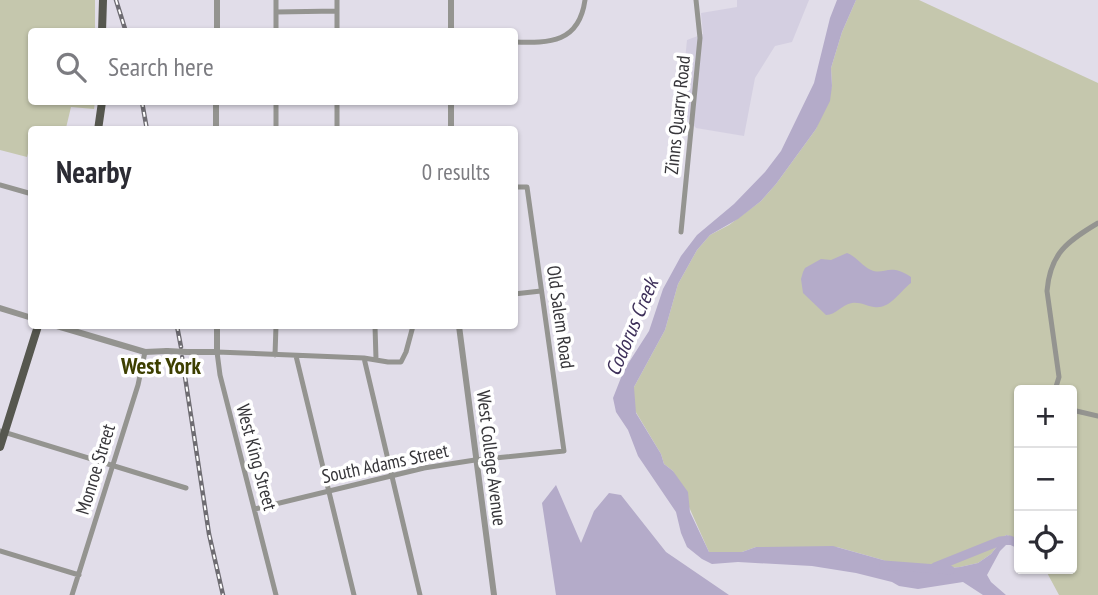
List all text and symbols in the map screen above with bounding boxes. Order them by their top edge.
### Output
search box [28,28,518,105]
icon: search [52,48,90,86]
text: Search here [108,50,214,83]
street label: Zinns Quarry Road [659,54,695,176]
text: Nearby [56,152,131,191]
text: 0 results [422,157,490,186]
street label: Old Salem Road [542,264,580,370]
water label: Codorus Creek [599,271,665,380]
district label: West York [120,351,201,380]
map controls [1014,385,1077,574]
button: + [1014,385,1077,448]
street label: West College Avenue [472,389,512,527]
street label: West King Street [231,401,283,513]
street label: Monroe Street [70,420,120,517]
street label: South Adams Street [320,438,451,488]
button: − [1014,448,1077,511]
button: locate [1014,511,1077,574]

